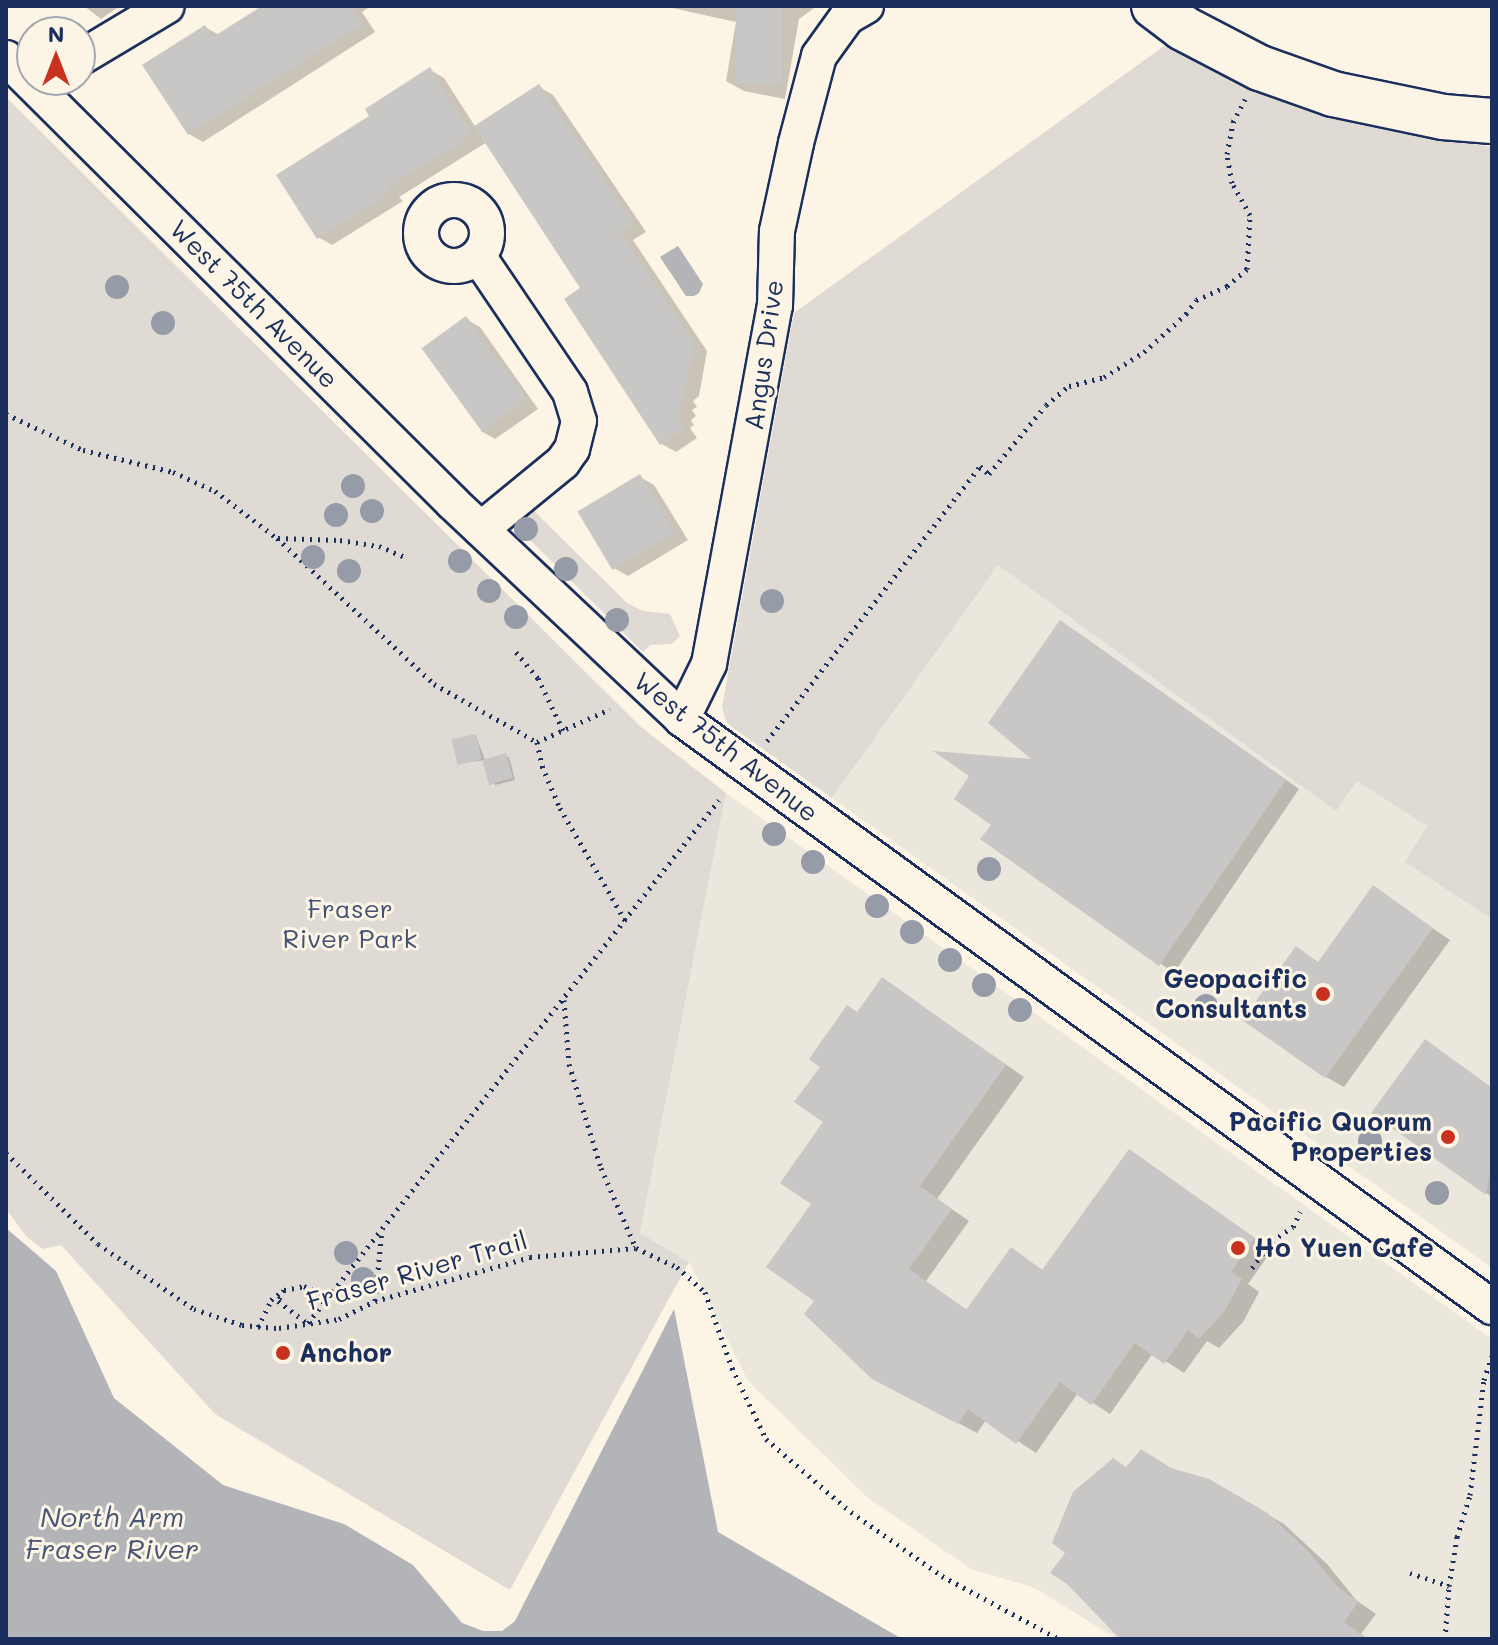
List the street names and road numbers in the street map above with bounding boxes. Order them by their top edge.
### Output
street label: West 75th Avenue [163,213,345,395]
street label: Angus Drive [738,278,790,432]
street label: West 75th Avenue [628,665,824,829]
street label: Fraser River Trail [303,1225,531,1317]

